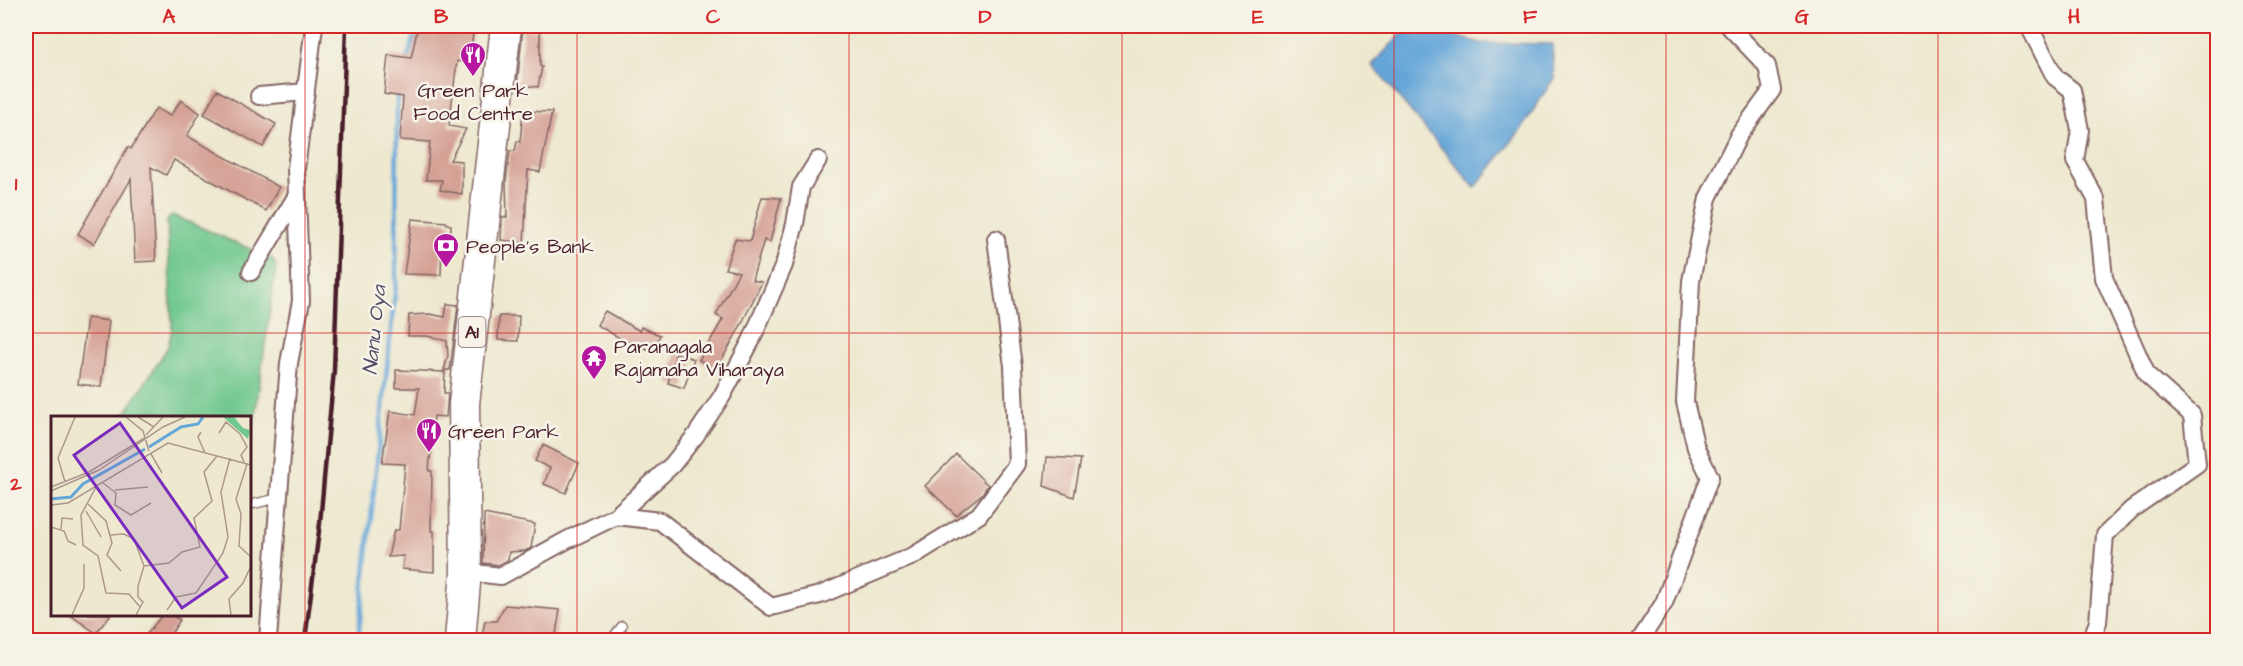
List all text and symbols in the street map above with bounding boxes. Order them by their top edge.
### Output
text: A [163,3,176,31]
text: B [434,3,449,31]
text: C [706,3,721,31]
text: D [979,3,992,31]
text: E [1252,3,1264,31]
text: F [1523,3,1538,31]
text: G [1795,3,1809,31]
text: H [2068,3,2080,31]
restaurant icon: Green Park Food Centre [458,40,488,78]
place label: Green Park Food Centre [413,77,533,128]
text: 1 [15,170,18,198]
bank icon: People's Bank [431,231,461,269]
place label: People's Bank [466,233,594,261]
water label: Nanu Oya [355,283,395,376]
road number: A1 [458,317,486,347]
place label: Paranagala Rajamaha Viharaya [614,333,784,385]
temple icon: Paranagala Rajamaha Viharaya [579,343,609,381]
inset map [51,416,250,615]
restaurant icon: Green Park [414,416,444,454]
place label: Green Park [448,418,559,446]
text: 2 [9,470,22,498]

